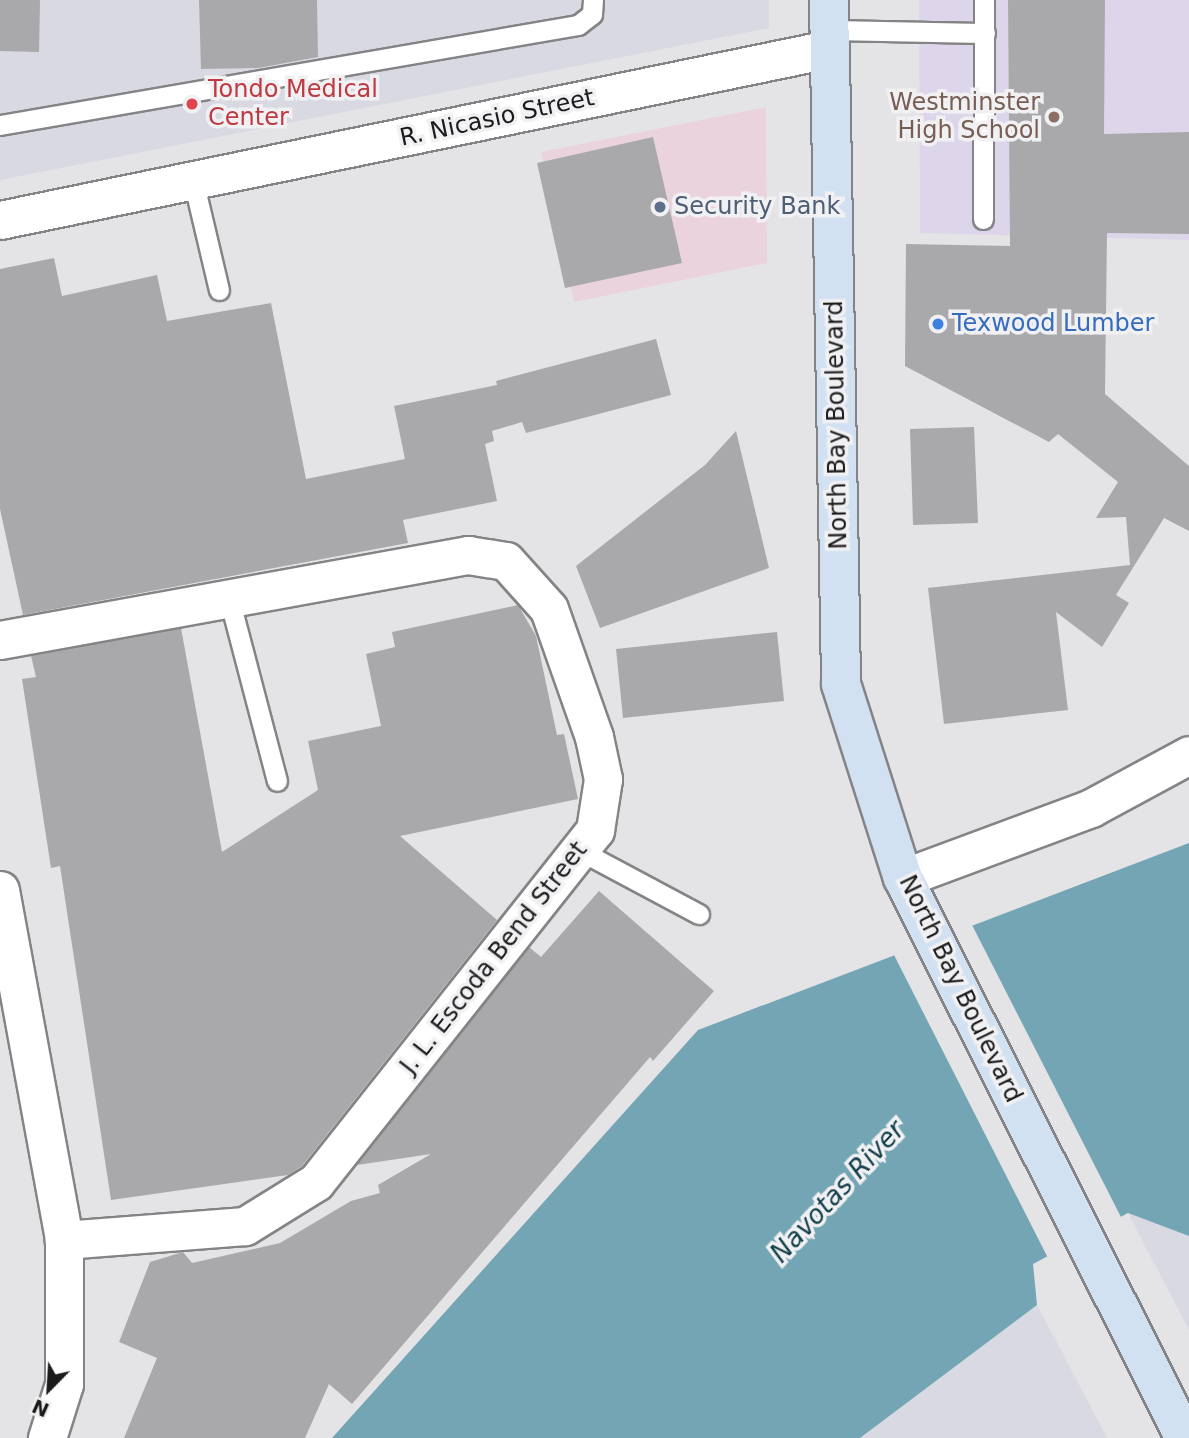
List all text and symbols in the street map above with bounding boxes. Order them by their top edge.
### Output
place label: Tondo Medical Center [208,76,378,132]
street label: R. Nicasio Street [397,83,597,153]
place label: Westminster High School [889,89,1040,145]
marker: Tondo Medical Center [182,94,202,114]
marker: Westminster High School [1046,109,1062,125]
place label: Security Bank [674,193,840,221]
marker: Security Bank [652,199,668,215]
street label: North Bay Boulevard [820,300,854,550]
place label: Texwood Lumber [952,310,1154,338]
marker: Texwood Lumber [930,316,946,332]
street label: J. L. Escoda Bend Street [395,836,593,1080]
street label: North Bay Boulevard [892,871,1028,1107]
water label: Navotas River [765,1115,911,1269]
north arrow [14,1354,84,1424]
text: N [29,1395,52,1421]

